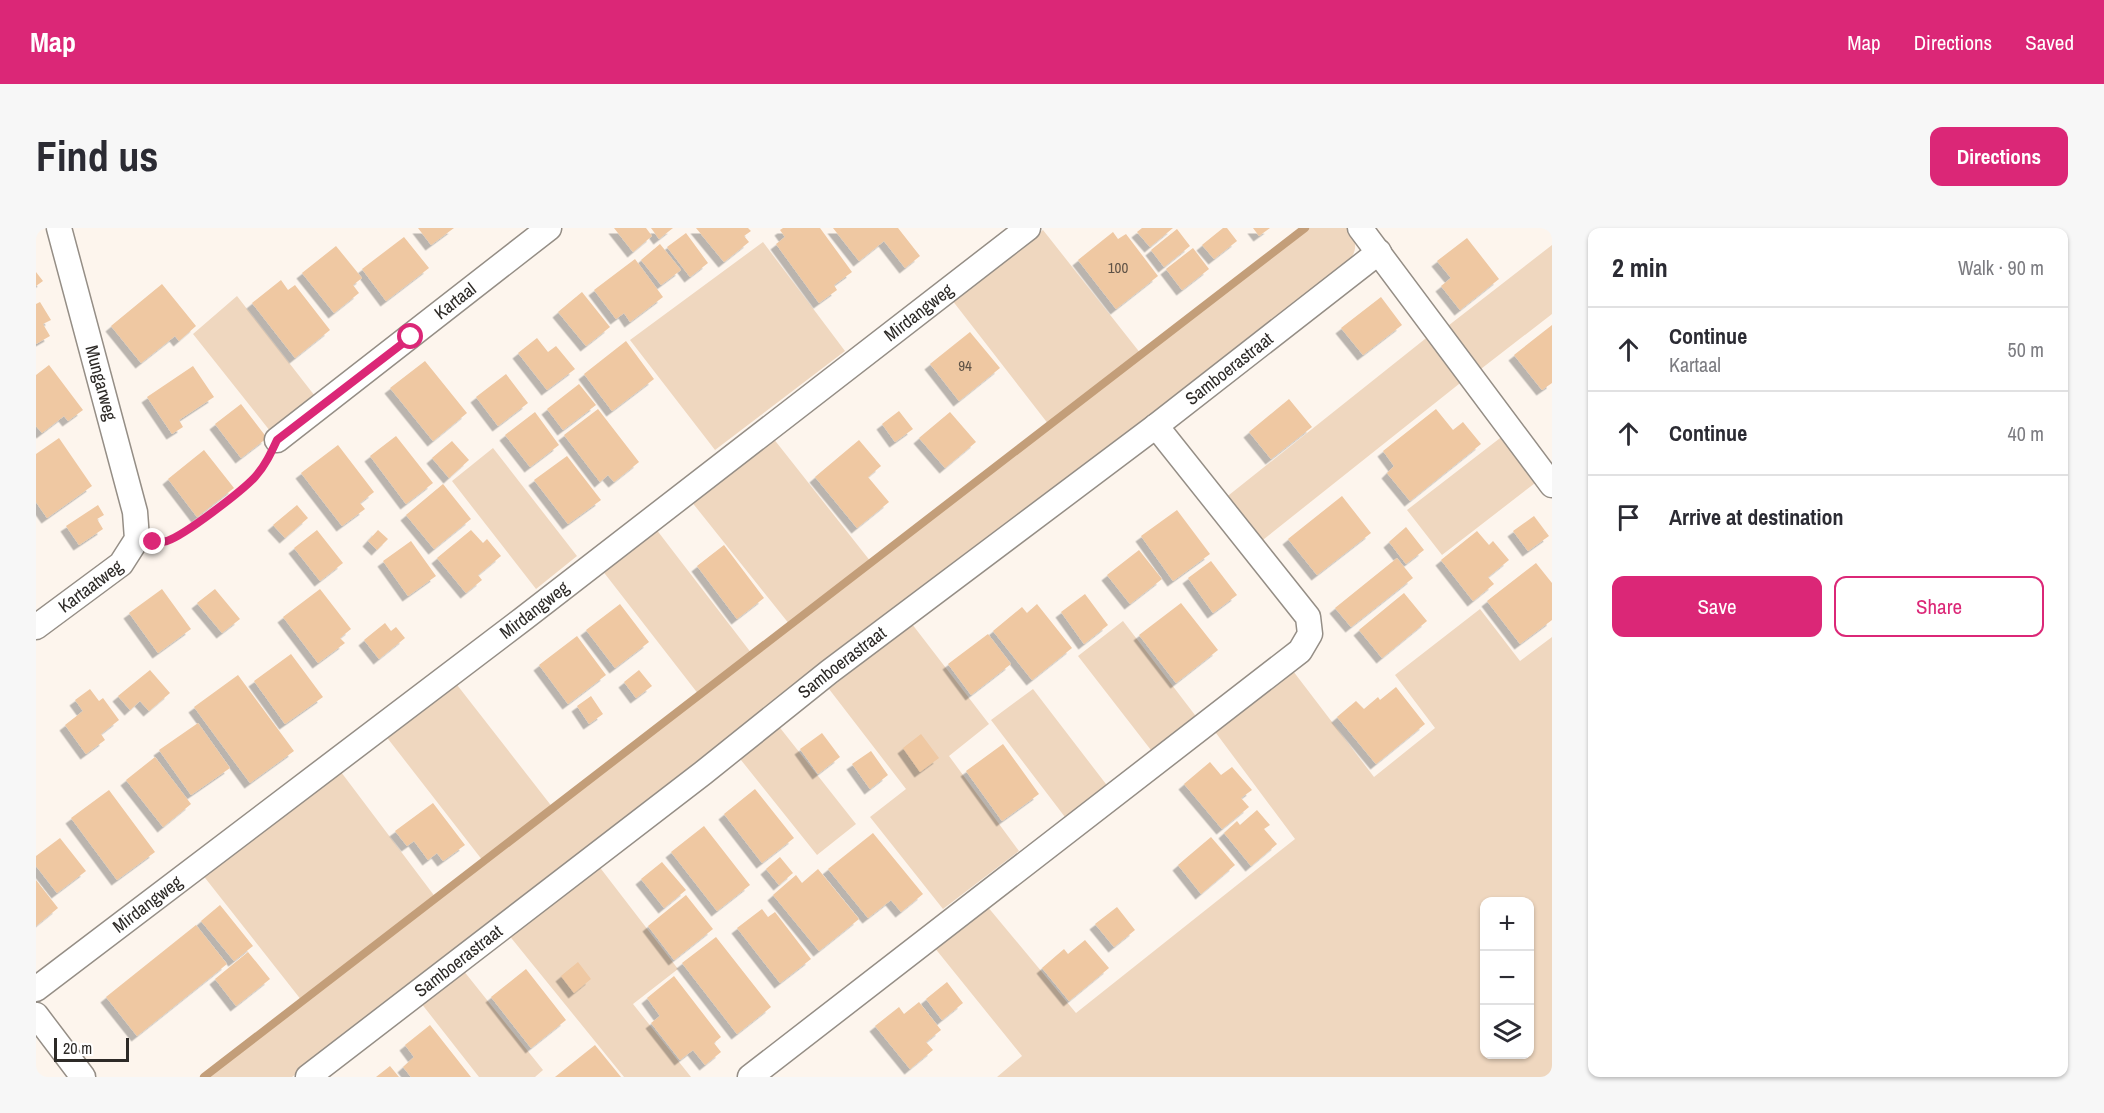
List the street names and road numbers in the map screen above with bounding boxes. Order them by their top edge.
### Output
street label: Kartaal [429,276,481,325]
street label: Mirdangweg [879,277,959,347]
street label: Samboerastraat [1180,326,1278,411]
street label: Mungarweg [79,342,124,424]
street label: Kartaatweg [53,553,128,618]
street label: Mirdangweg [494,575,574,644]
street label: Samboerastraat [792,620,891,704]
street label: Mirdangweg [107,869,188,938]
street label: Samboerastraat [409,919,508,1003]

